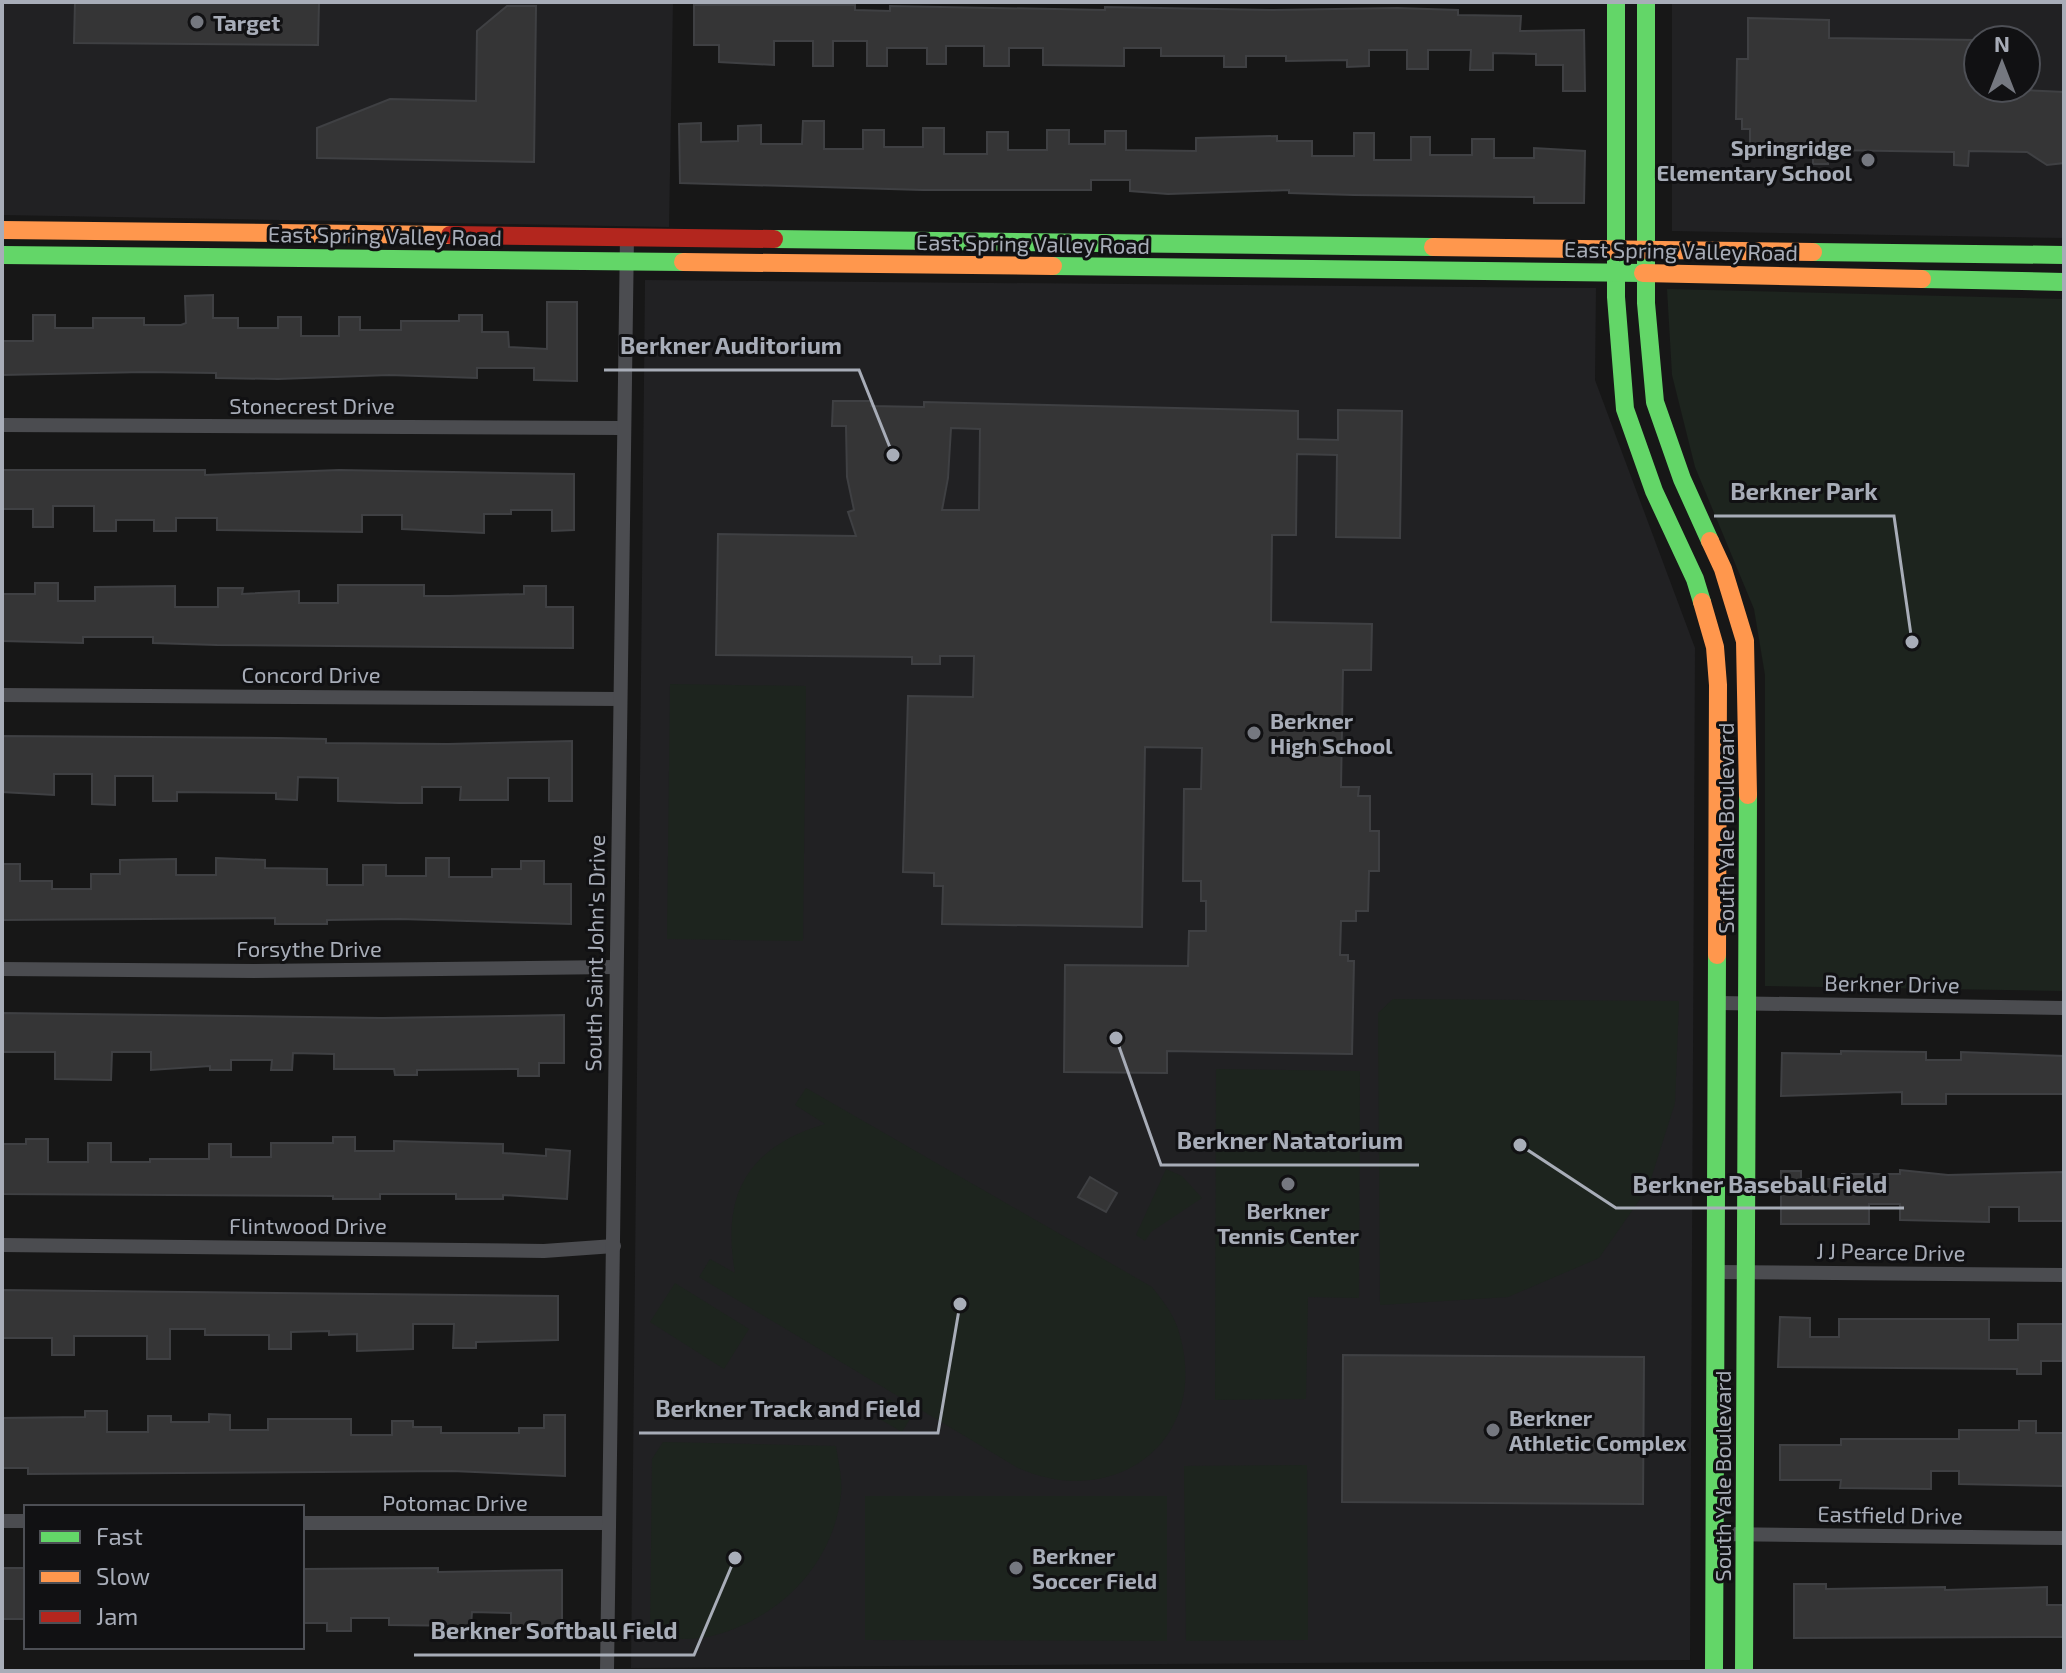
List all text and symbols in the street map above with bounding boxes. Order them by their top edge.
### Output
place label: Target [213,9,280,35]
marker: Target [188,13,206,31]
north arrow [1962,24,2042,104]
text: N [1994,30,2010,56]
place label: Springridge Elementary School [1656,134,1853,186]
marker: Springridge Elementary School [1859,151,1877,169]
street label: East Spring Valley Road [268,220,502,250]
street label: East Spring Valley Road [916,228,1150,258]
street label: East Spring Valley Road [1564,235,1798,265]
callout: Berkner Auditorium [604,322,859,370]
text: Berkner Auditorium [620,330,842,359]
street label: Stonecrest Drive [229,392,395,418]
callout: Berkner Park [1714,468,1894,516]
text: Berkner Park [1730,476,1878,505]
street label: Concord Drive [241,661,381,687]
place label: Berkner High School [1270,707,1393,758]
street label: South Yale Boulevard [1712,722,1738,934]
marker: Berkner High School [1245,724,1263,742]
street label: South Saint John's Drive [579,834,609,1072]
street label: Forsythe Drive [236,935,382,961]
street label: Berkner Drive [1824,969,1960,997]
callout: Berkner Natatorium [1161,1117,1419,1165]
text: Berkner Natatorium [1177,1125,1403,1154]
callout: Berkner Baseball Field [1616,1160,1904,1208]
text: Berkner Baseball Field [1633,1169,1887,1198]
marker: Berkner Tennis Center [1279,1175,1297,1193]
place label: Berkner Tennis Center [1217,1197,1359,1248]
street label: Flintwood Drive [229,1212,387,1238]
street label: J J Pearce Drive [1816,1237,1966,1265]
street label: South Yale Boulevard [1709,1370,1735,1582]
callout: Berkner Track and Field [639,1385,938,1433]
text: Berkner Track and Field [655,1393,921,1422]
place label: Berkner Athletic Complex [1509,1404,1687,1455]
marker: Berkner Athletic Complex [1484,1421,1502,1439]
street label: Potomac Drive [382,1489,528,1515]
street label: Eastfield Drive [1817,1500,1963,1528]
legend [24,1505,304,1649]
text: Fast [96,1521,143,1550]
place label: Berkner Soccer Field [1032,1542,1157,1593]
marker: Berkner Soccer Field [1007,1559,1025,1577]
text: Slow [96,1561,150,1590]
text: Jam [96,1601,138,1630]
callout: Berkner Softball Field [414,1607,694,1655]
text: Berkner Softball Field [430,1615,678,1644]

